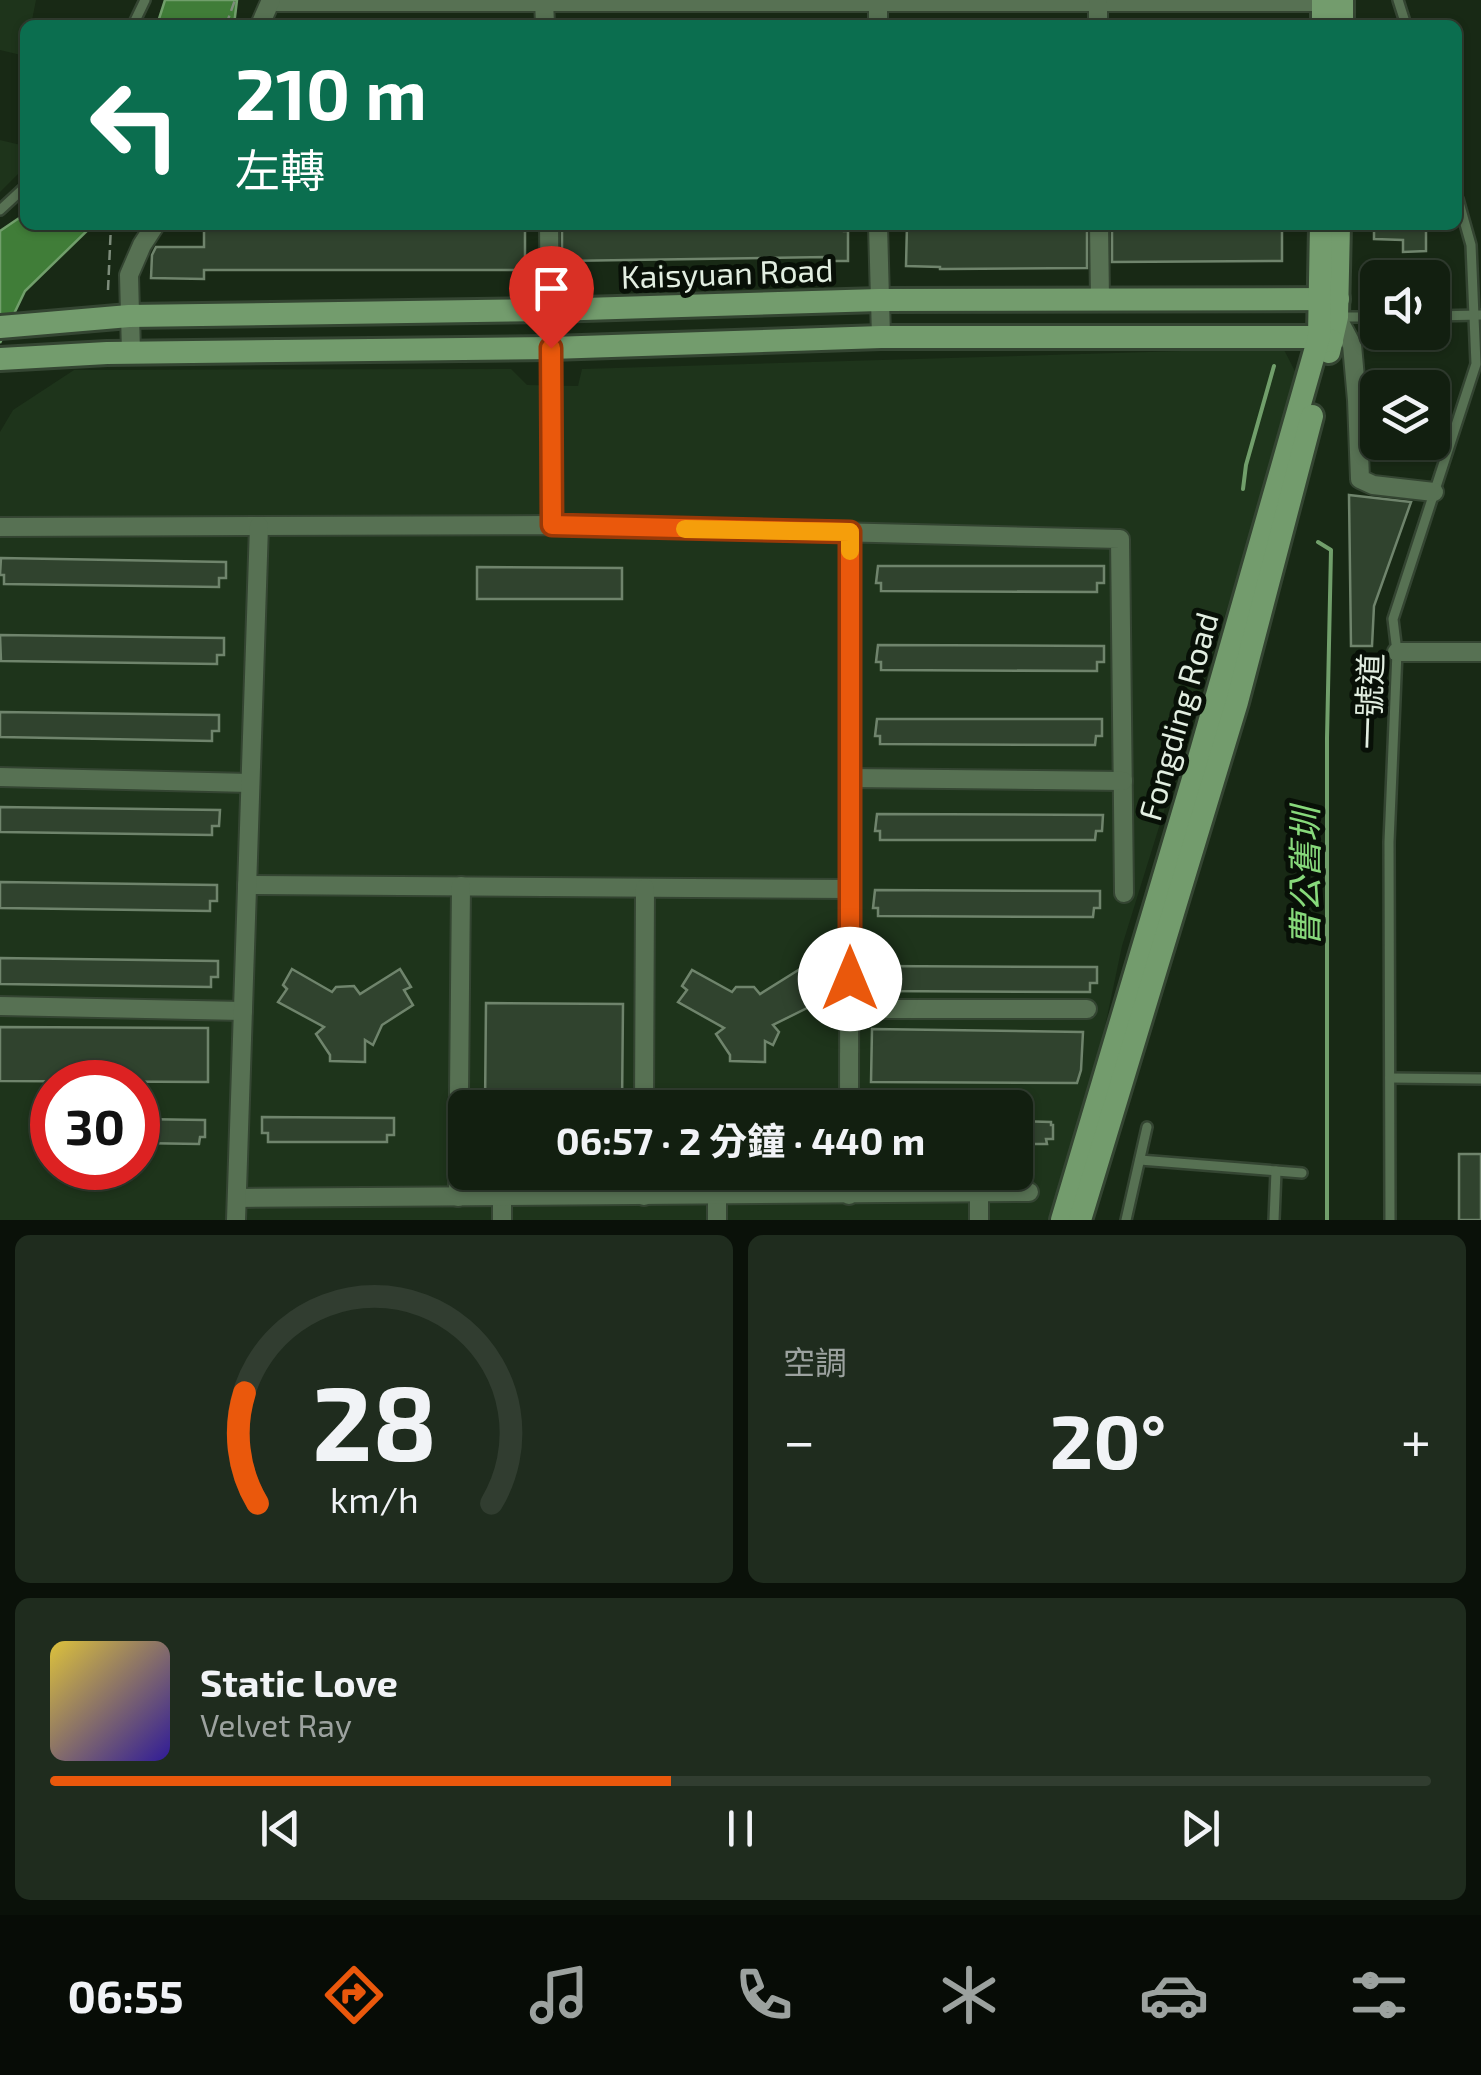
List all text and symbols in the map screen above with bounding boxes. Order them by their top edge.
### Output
text: 210 m [235,50,427,134]
icon: left [70,60,200,190]
text: 左轉 [235,142,325,196]
pin [509,246,594,349]
street label: Kaisyuan Road [620,249,834,295]
map controls [1360,260,1450,460]
button: sound [1360,260,1450,350]
icon: arrive [524,261,579,316]
button: layers [1360,370,1450,460]
street label: Fongding Road [1129,608,1225,824]
street label: 一號道 [1347,652,1389,750]
water label: 曹公舊圳 [1283,802,1325,947]
position arrow [798,927,902,1031]
speed limit sign: 30 [30,1060,160,1190]
text: 06:57 · 2 分鐘 · 440 m [556,1117,925,1163]
text: 空調 [783,1342,847,1380]
text: 28 [311,1357,437,1482]
text: 20° [1050,1394,1166,1484]
text: − [783,1406,815,1472]
text: + [1401,1406,1431,1472]
text: km/h [330,1477,418,1520]
text: Static Love [200,1659,398,1705]
text: Velvet Ray [200,1705,352,1743]
icon: previous [253,1801,308,1856]
icon: pause [713,1801,768,1856]
icon: next [1173,1801,1228,1856]
icon: directions [319,1960,389,2030]
icon: music [524,1960,594,2030]
icon: phone [729,1960,799,2030]
icon: climate [934,1960,1004,2030]
icon: car [1139,1960,1209,2030]
icon: filters [1344,1960,1414,2030]
text: 06:55 [67,1968,184,2022]

